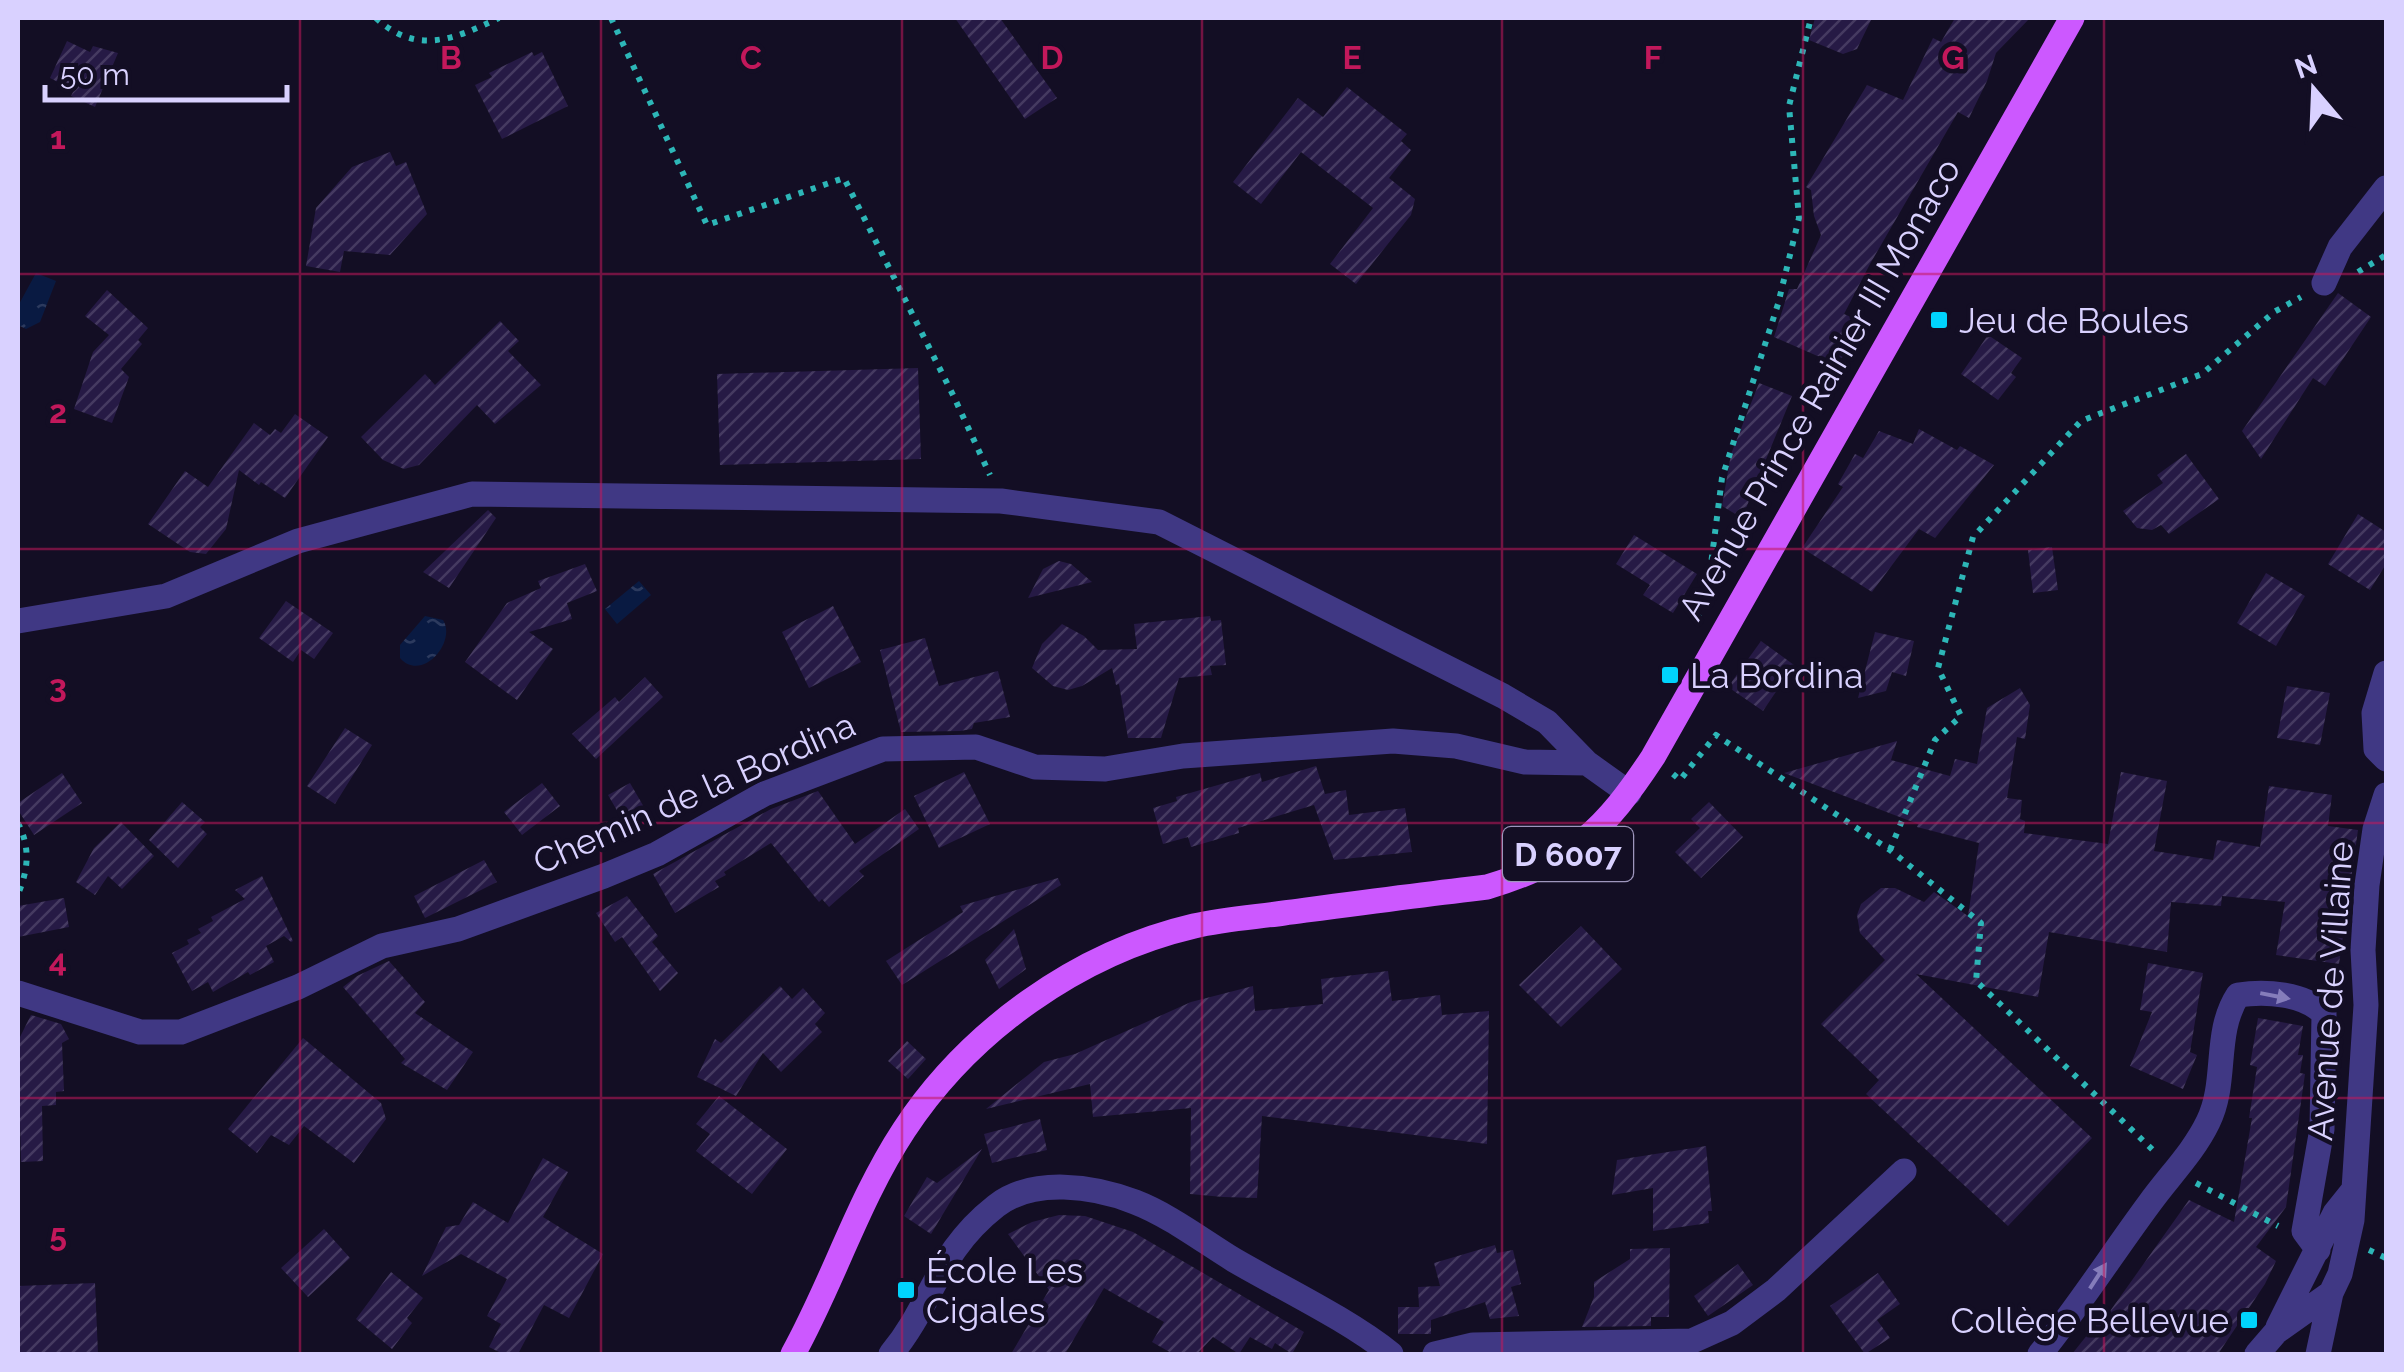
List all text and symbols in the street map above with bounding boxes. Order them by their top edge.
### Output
text: B [440,39,462,76]
text: C [740,39,762,76]
text: D [1041,39,1063,76]
text: E [1342,39,1362,76]
text: F [1644,39,1662,76]
text: G [1941,39,1965,76]
scale bar [45,40,288,102]
north arrow [2264,40,2364,140]
text: N [2291,48,2322,86]
text: 50 m [60,57,130,92]
text: 1 [50,119,66,156]
street label: Avenue Prince Rainier III Monaco [1670,151,1968,627]
place label: Jeu de Boules [1959,300,2189,341]
marker: Jeu de Boules [1928,309,1950,331]
text: 2 [49,393,67,430]
place label: La Bordina [1690,655,1863,696]
marker: La Bordina [1659,664,1681,686]
text: 3 [49,667,67,704]
street label: Chemin de la Bordina [527,704,861,882]
road number: D 6007 [1503,827,1633,881]
street label: Avenue de Villaine [2299,840,2361,1142]
text: 4 [49,942,67,979]
one-way arrow [2260,988,2291,1004]
text: 5 [49,1216,67,1253]
place label: École Les Cigales [926,1250,1083,1331]
one-way arrow [2088,1263,2106,1290]
marker: École Les Cigales [895,1279,917,1301]
place label: Collège Bellevue [1951,1300,2229,1341]
marker: Collège Bellevue [2238,1309,2260,1331]

